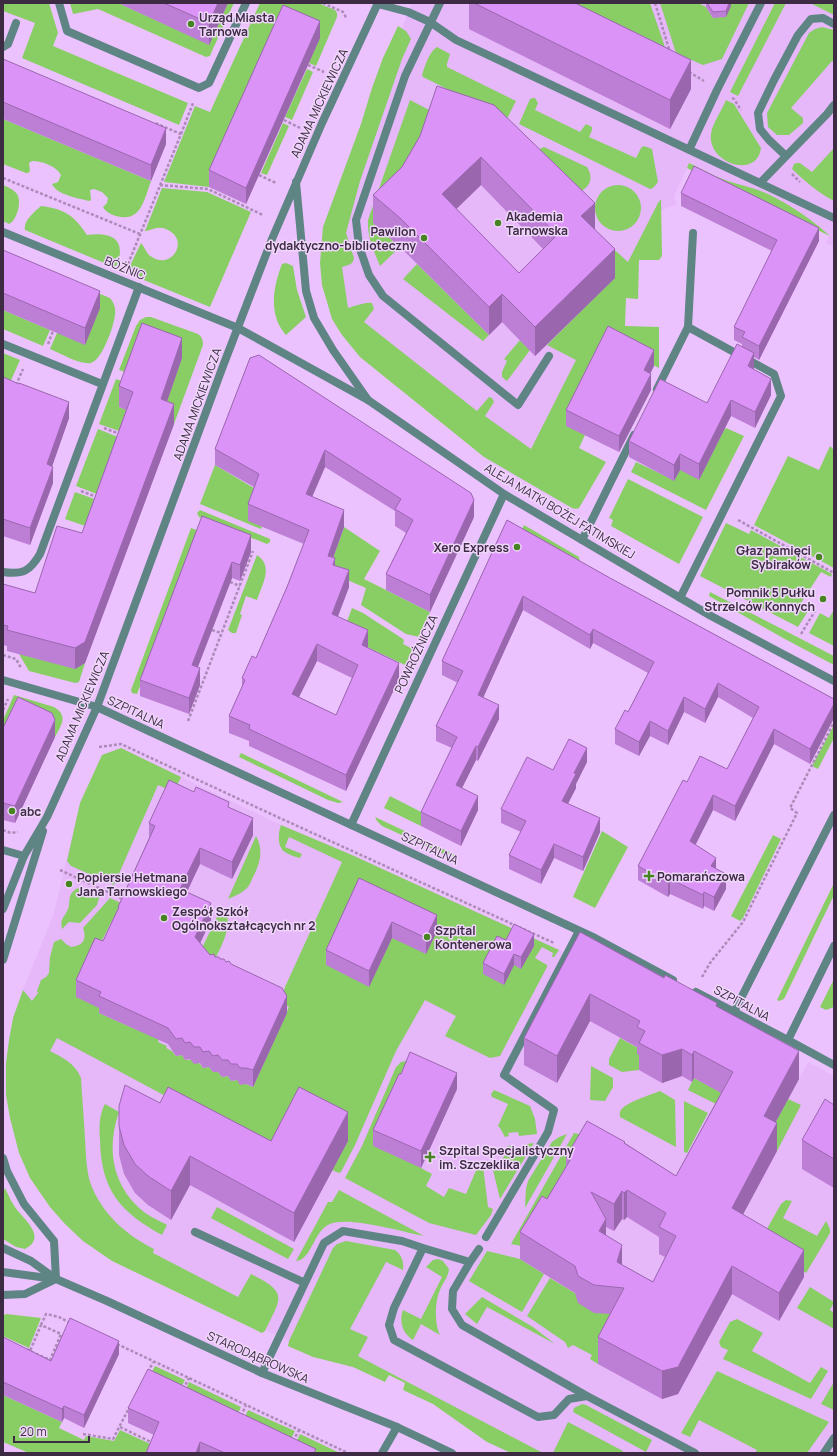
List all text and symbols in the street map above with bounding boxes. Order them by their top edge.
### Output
place label: Urząd Miasta Tarnowa [199,9,274,40]
marker: Urząd Miasta Tarnowa [186,19,196,29]
street label: ADAMA MICKIEWICZA [286,45,352,160]
place label: Akademia Tarnowska [506,208,568,239]
marker: Akademia Tarnowska [493,218,503,228]
place label: Pawilon dydaktyczno-biblioteczny [265,223,416,254]
marker: Pawilon dydaktyczno-biblioteczny [419,233,429,243]
street label: BÓŻNIC [102,252,149,284]
street label: ADAMA MICKIEWICZA [169,345,225,463]
street label: ALEJA MATKI BOŻEJ FATIMSKIEJ [481,459,639,563]
place label: Xero Express [434,539,509,556]
marker: Xero Express [512,542,522,552]
place label: Głaz pamięci Sybiraków [736,542,811,573]
marker: Głaz pamięci Sybiraków [814,552,824,562]
place label: Pomnik 5 Pułku Strzelców Konnych [704,584,815,615]
marker: Pomnik 5 Pułku Strzelców Konnych [818,594,828,604]
street label: POWROŹNICZA [390,612,442,696]
street label: ADAMA MICKIEWICZA [51,648,113,764]
street label: SZPITALNA [105,691,168,733]
place label: abc [20,803,41,820]
marker: abc [7,806,17,816]
street label: SZPITALNA [399,827,462,869]
place label: Pomarańczowa [657,868,745,885]
place label: Popiersie Hetmana Jana Tarnowskiego [77,869,187,900]
marker: Pomarańczowa [644,871,654,881]
marker: Popiersie Hetmana Jana Tarnowskiego [64,879,74,889]
place label: Zespół Szkół Ogólnokształcących nr 2 [172,903,315,934]
marker: Zespół Szkół Ogólnokształcących nr 2 [159,913,169,923]
place label: Szpital Kontenerowa [435,922,512,953]
marker: Szpital Kontenerowa [422,932,432,942]
street label: SZPITALNA [711,981,773,1025]
place label: Szpital Specjalistyczny im. Szczeklika [439,1142,574,1173]
marker: Szpital Specjalistyczny im. Szczeklika [424,1151,436,1163]
street label: STARODĄBROWSKA [204,1327,312,1387]
scale bar [14,1418,89,1444]
text: 20 m [20,1423,47,1440]

